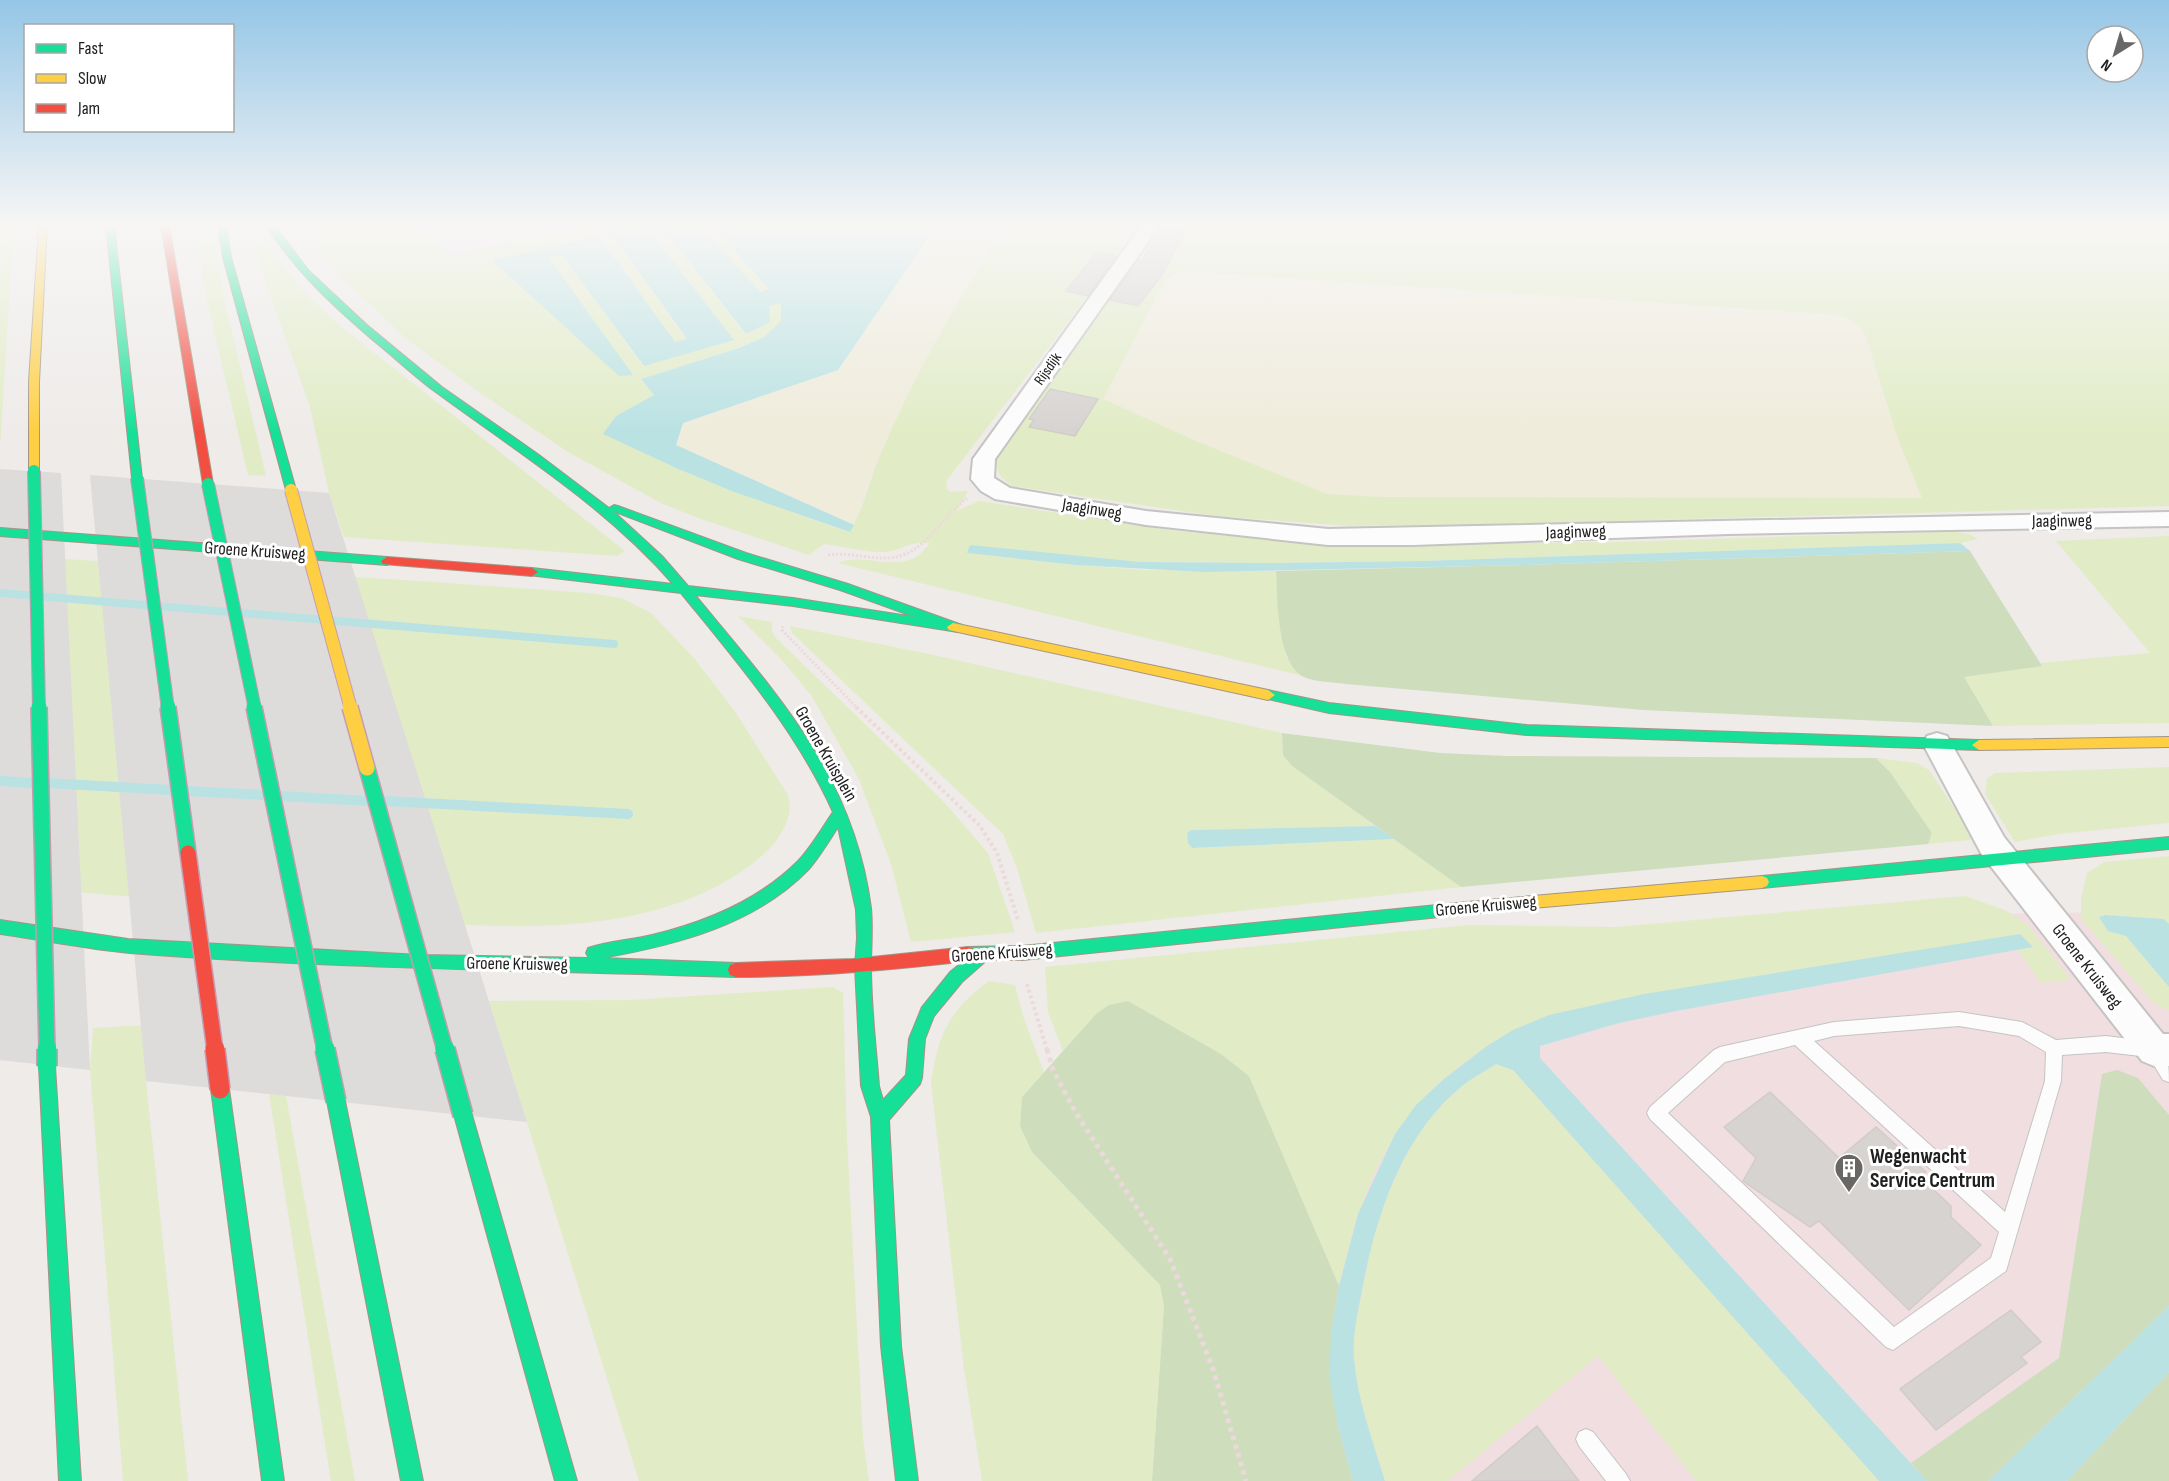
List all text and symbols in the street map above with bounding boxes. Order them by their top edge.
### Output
legend [24,24,234,132]
north arrow [2085,24,2145,84]
text: Fast [78,38,104,59]
text: N [2098,55,2116,75]
text: Slow [78,68,107,89]
text: Jam [77,98,100,119]
street label: Rijsdijk [1030,349,1066,389]
street label: Jaaginweg [1060,494,1123,524]
street label: Jaaginweg [2031,510,2092,532]
street label: Jaaginweg [1545,520,1606,544]
street label: Groene Kruisweg [204,537,306,565]
street label: Groene Kruisplein [790,703,862,805]
street label: Groene Kruisweg [1435,891,1537,921]
street label: Groene Kruisweg [2048,920,2126,1012]
street label: Groene Kruisweg [951,939,1053,967]
street label: Groene Kruisweg [466,953,568,975]
place label: Wegenwacht Service Centrum [1870,1144,1995,1193]
building icon: Wegenwacht Service Centrum [1833,1152,1865,1194]

